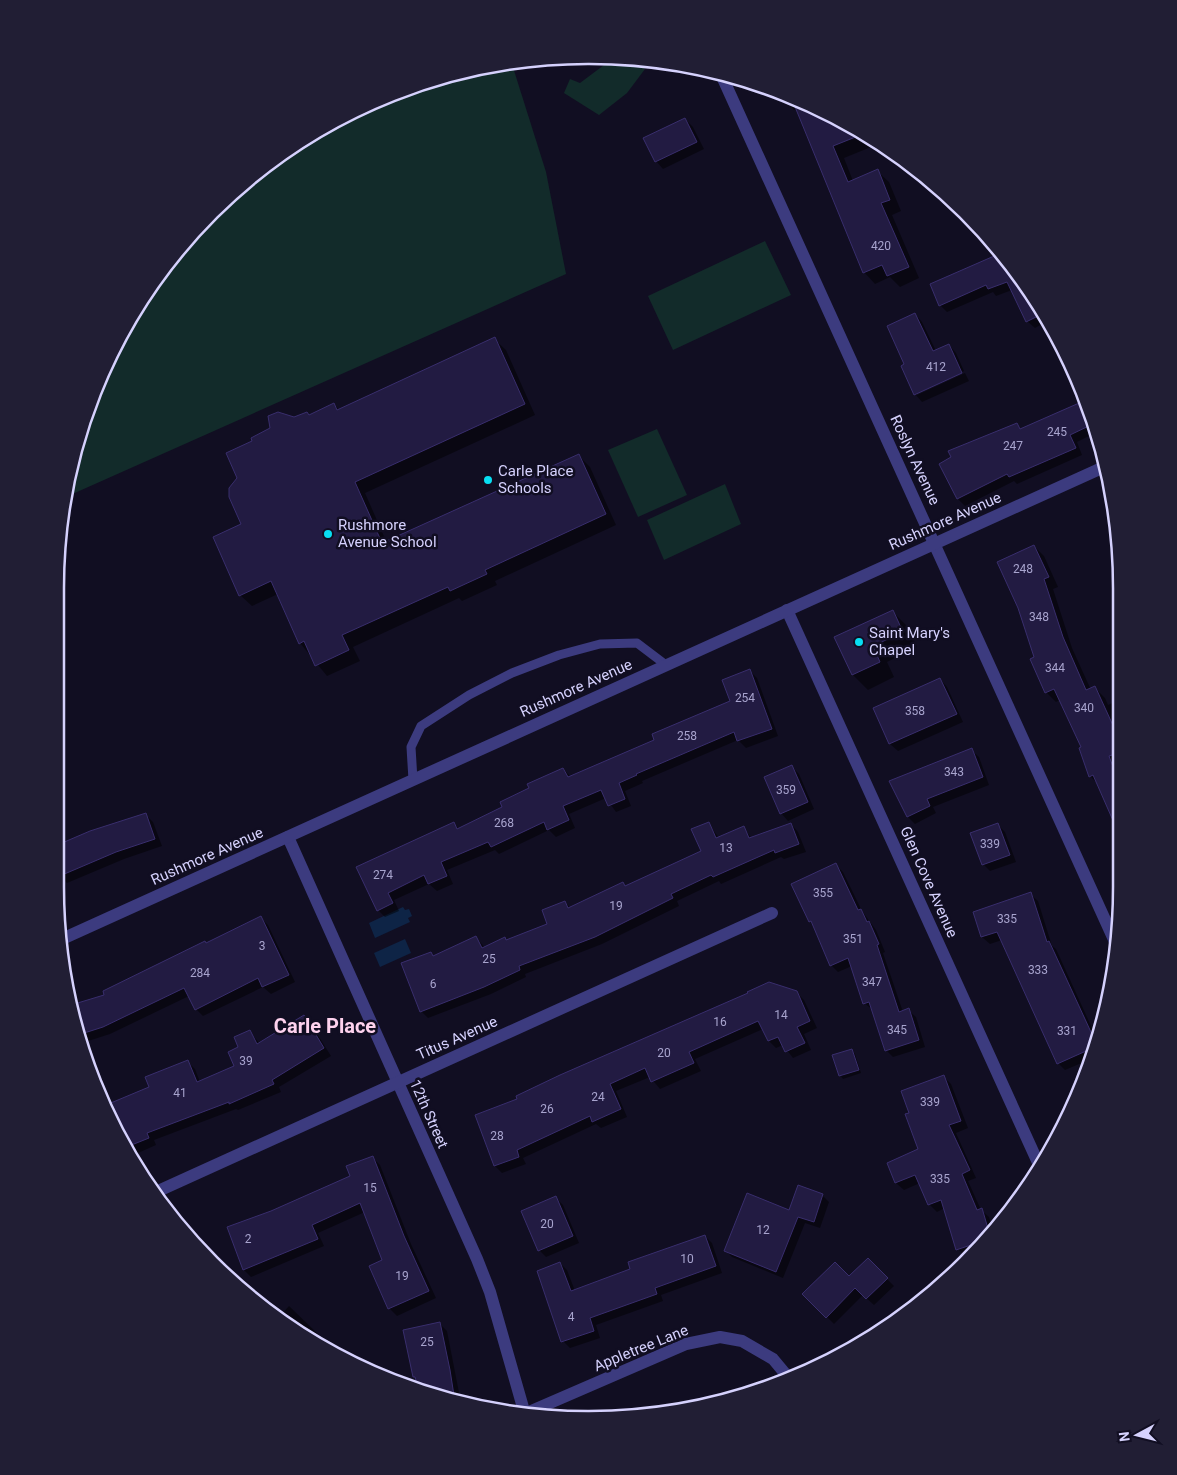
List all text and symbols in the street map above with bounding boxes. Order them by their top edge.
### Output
house number: 420 [871,239,891,253]
house number: 412 [926,360,946,374]
street label: Roslyn Avenue [886,412,944,508]
house number: 245 [1047,425,1067,439]
house number: 247 [1003,439,1023,453]
place label: Carle Place Schools [498,462,573,497]
marker: Carle Place Schools [482,474,494,486]
street label: Rushmore Avenue [886,488,1004,554]
place label: Rushmore Avenue School [338,516,437,551]
marker: Rushmore Avenue School [322,528,334,540]
house number: 248 [1013,562,1033,576]
house number: 348 [1029,610,1049,624]
place label: Saint Mary's Chapel [869,624,950,659]
marker: Saint Mary's Chapel [853,636,865,648]
street label: Rushmore Avenue [517,655,635,721]
house number: 344 [1045,661,1065,675]
house number: 254 [735,691,755,705]
house number: 340 [1074,701,1094,715]
house number: 358 [905,704,925,718]
house number: 258 [677,729,697,743]
house number: 343 [944,765,964,779]
house number: 359 [776,783,796,797]
house number: 268 [494,816,514,830]
street label: Rushmore Avenue [148,823,266,889]
street label: Glen Cove Avenue [896,824,962,940]
house number: 339 [980,837,1000,851]
house number: 13 [719,841,733,855]
house number: 274 [373,868,393,882]
house number: 355 [813,886,833,900]
house number: 19 [609,899,623,913]
house number: 335 [997,912,1017,926]
house number: 351 [843,932,863,946]
house number: 3 [259,939,265,953]
house number: 25 [482,952,496,966]
house number: 333 [1028,963,1048,977]
house number: 284 [190,966,210,980]
house number: 347 [862,975,882,989]
house number: 6 [430,977,437,991]
house number: 14 [774,1008,788,1022]
street label: Titus Avenue [414,1012,500,1064]
district label: Carle Place [274,1014,376,1038]
house number: 16 [713,1015,727,1029]
house number: 345 [887,1023,907,1037]
house number: 331 [1057,1024,1077,1038]
house number: 20 [657,1046,671,1060]
house number: 39 [239,1054,253,1068]
street label: 12th Street [406,1077,452,1151]
house number: 41 [173,1086,187,1100]
house number: 24 [591,1090,605,1104]
house number: 339 [920,1095,940,1109]
house number: 26 [540,1102,554,1116]
house number: 28 [490,1129,504,1143]
house number: 335 [930,1172,950,1186]
house number: 15 [363,1181,377,1195]
house number: 20 [540,1217,554,1231]
house number: 12 [756,1223,770,1237]
house number: 2 [245,1232,252,1246]
house number: 10 [680,1252,694,1266]
house number: 19 [395,1269,409,1283]
house number: 4 [568,1310,575,1324]
street label: Appletree Lane [591,1321,691,1375]
house number: 25 [420,1335,434,1349]
north arrow [1112,1410,1162,1460]
text: N [1116,1431,1133,1442]

